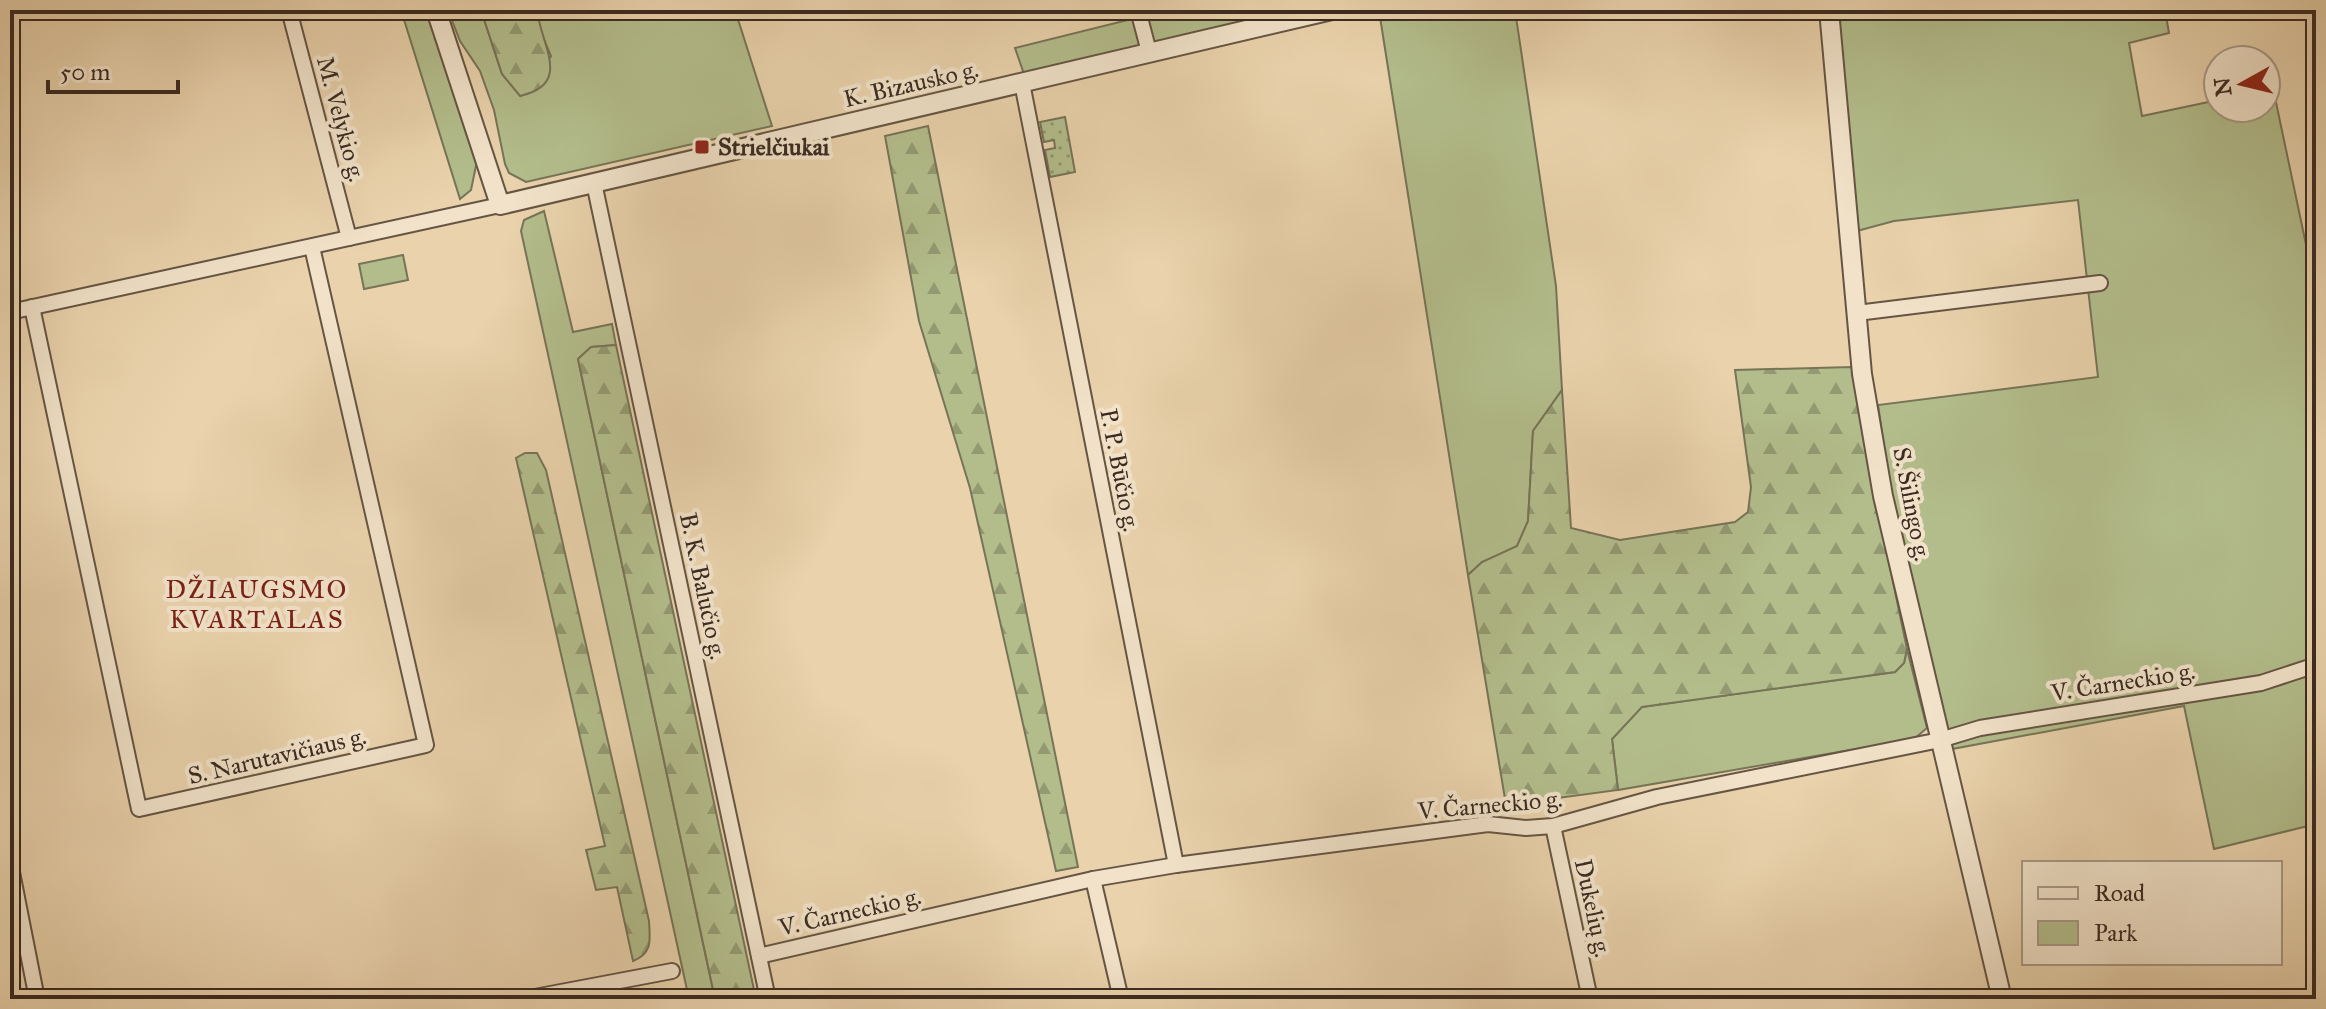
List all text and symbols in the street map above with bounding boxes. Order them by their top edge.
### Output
scale bar [48,44,178,94]
north arrow [2202,44,2282,124]
street label: M. Velykio g. [310,53,372,185]
street label: K. Bizausko g. [841,54,981,114]
text: 50 m [60,57,110,87]
text: N [2208,75,2237,98]
place label: Strielčiukai [718,132,830,162]
marker: Strielčiukai [693,138,711,156]
street label: P. P. Būčio g. [1093,406,1147,534]
street label: S. Šilingo g. [1886,445,1938,563]
street label: B. K. Balučio g. [673,510,733,662]
district label: DŽIAUGSMO KVARTALAS [166,573,348,635]
street label: V. Čarneckio g. [2048,656,2197,708]
street label: S. Narutavičiaus g. [185,721,369,791]
street label: V. Čarneckio g. [1415,784,1564,826]
street label: Dukelių g. [1568,856,1618,960]
legend [2022,861,2282,965]
text: Road [2094,878,2145,908]
street label: V. Čarneckio g. [775,881,924,943]
text: Park [2094,918,2138,948]

